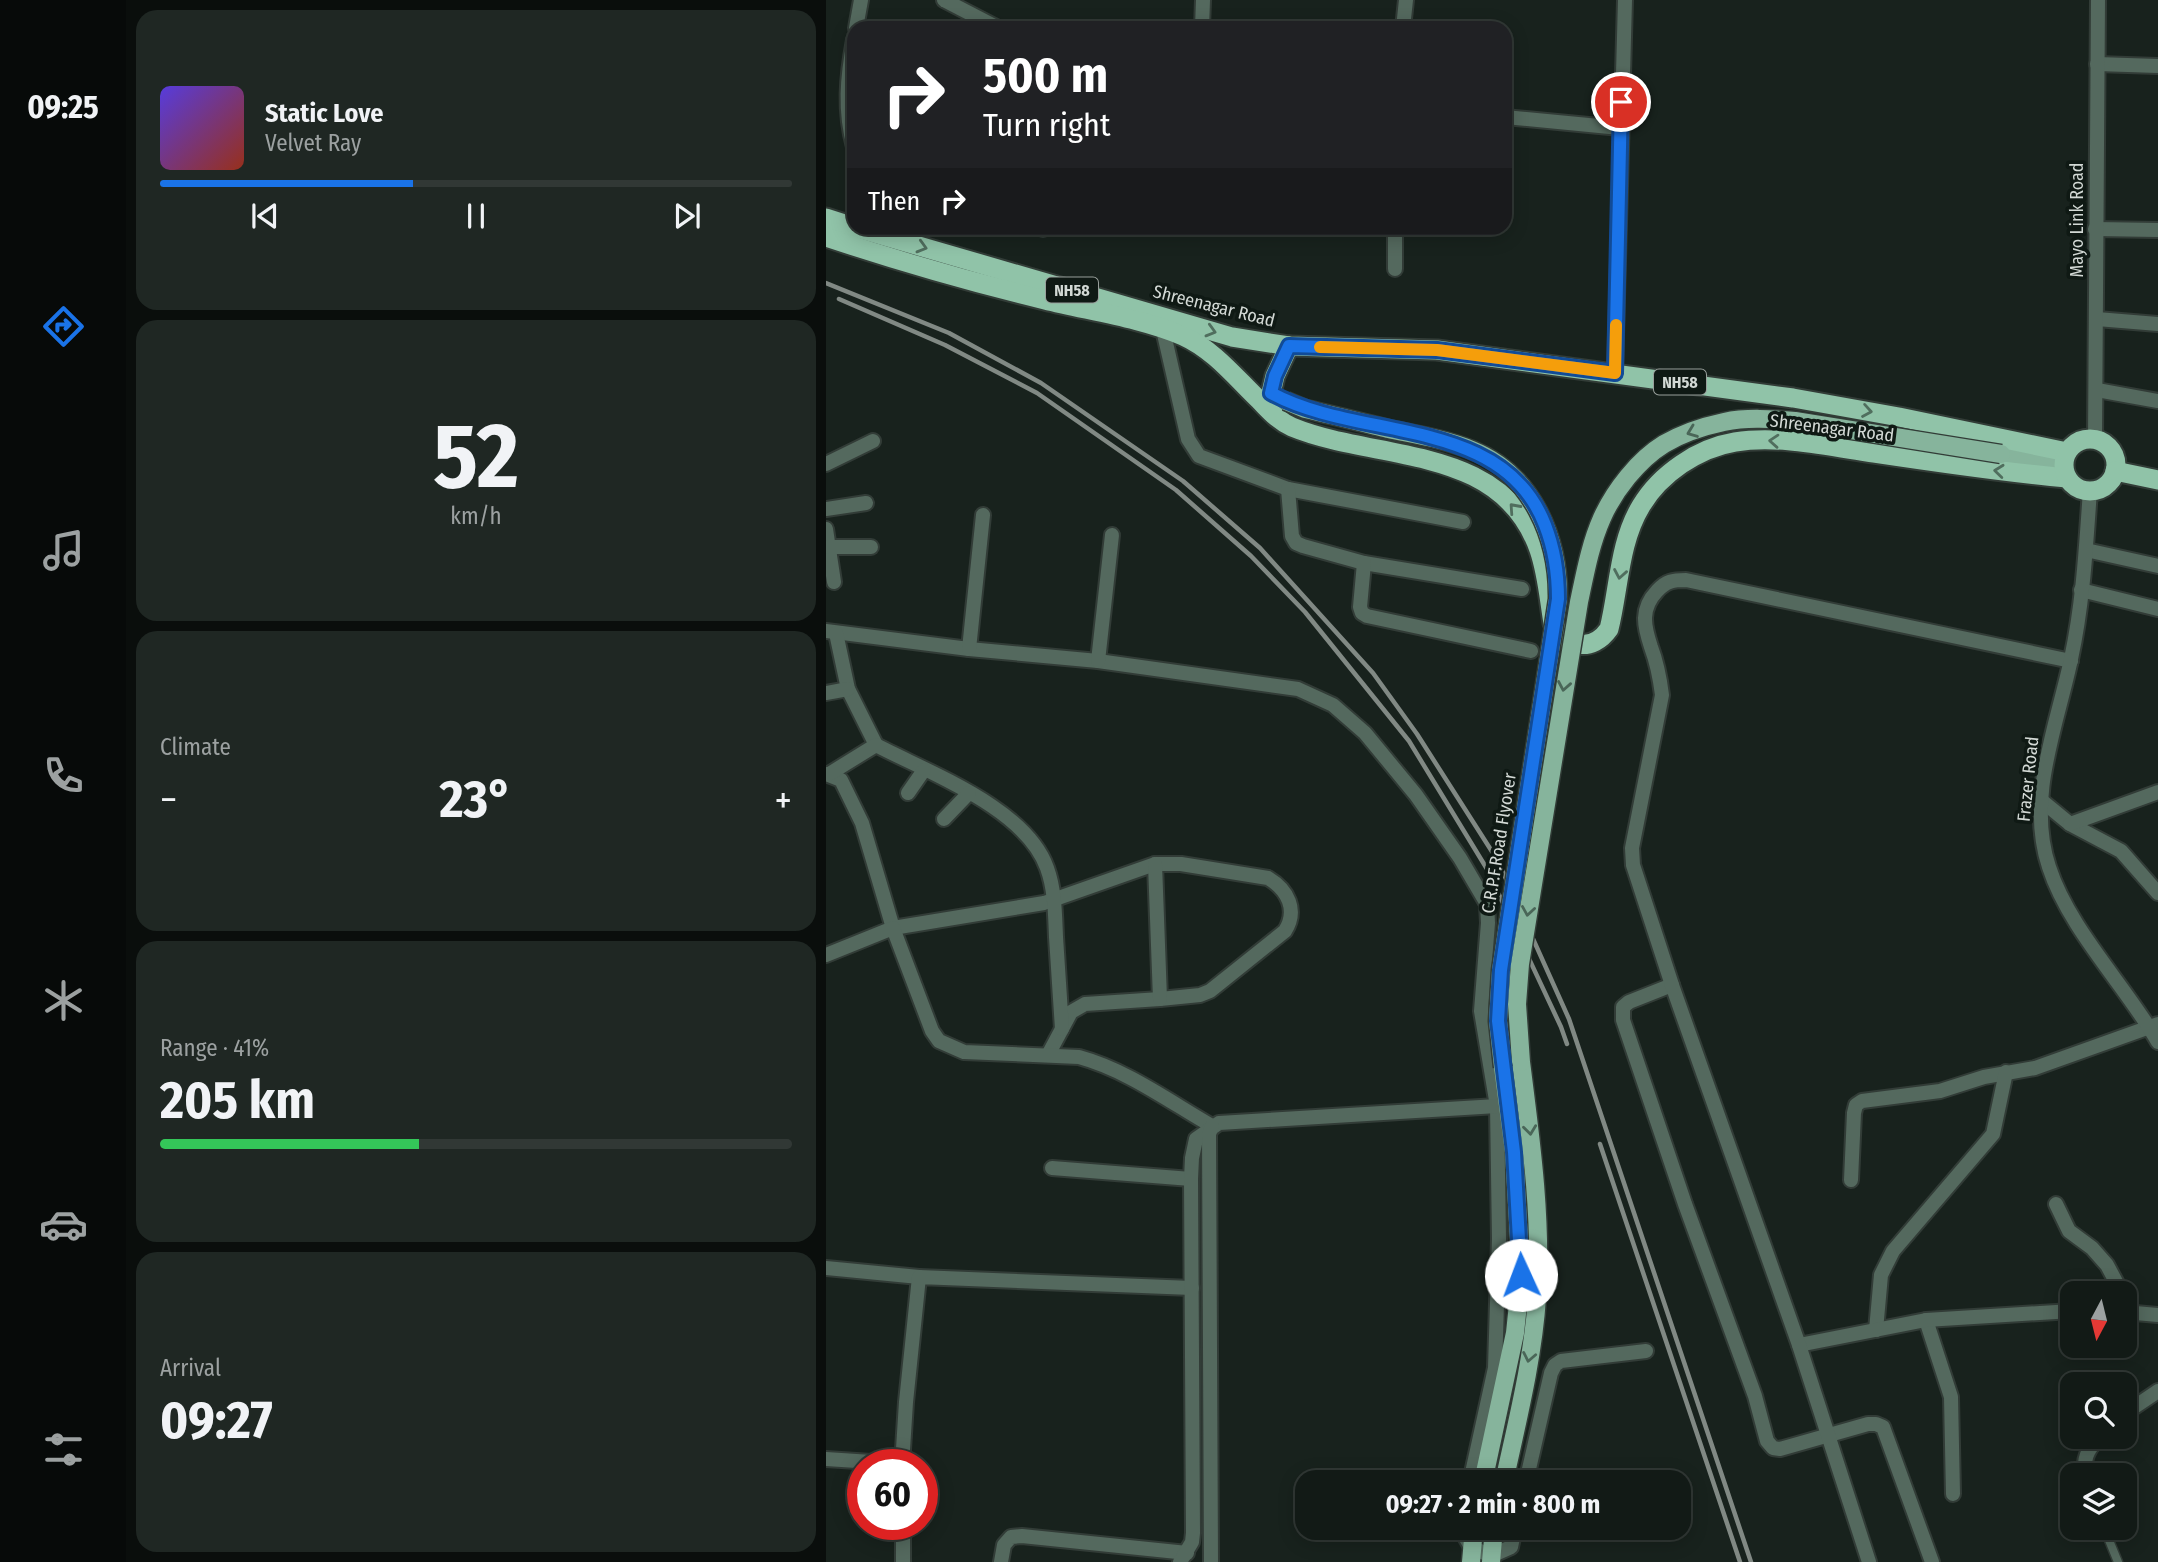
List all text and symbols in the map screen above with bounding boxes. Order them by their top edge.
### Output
text: 500 m [983,46,1108,105]
icon: right [868,49,959,140]
pin [1591,72,1651,132]
icon: arrive [1602,83,1640,121]
text: 09:25 [27,88,99,126]
text: Static Love [265,98,383,129]
text: Turn right [983,106,1110,144]
text: Velvet Ray [265,129,361,157]
street label: Mayo Link Road [2066,163,2088,277]
icon: right [934,182,972,220]
text: Then [868,186,920,217]
icon: previous [246,197,284,235]
icon: pause [457,197,495,235]
icon: next [668,197,706,235]
one-way arrow [916,239,928,254]
road number: NH58 [1046,278,1098,302]
street label: Shreenagar Road [1151,280,1277,332]
icon: directions [39,302,88,351]
one-way arrow [1205,322,1217,337]
road number: NH58 [1654,370,1706,394]
text: 52 [433,402,519,511]
one-way arrow [1861,403,1873,418]
street label: Shreenagar Road [1769,409,1895,447]
one-way arrow [1687,424,1699,438]
one-way arrow [1768,434,1779,449]
one-way arrow [1994,464,2005,479]
text: km/h [450,502,502,530]
one-way arrow [1510,503,1522,516]
icon: music [39,526,88,575]
one-way arrow [1613,568,1628,580]
one-way arrow [1557,680,1572,692]
text: Climate [160,733,231,761]
street label: Frazer Road [2013,735,2043,823]
icon: phone [39,751,88,800]
text: 23° [439,768,512,831]
street label: C.R.P.F.Road Flyover [1477,770,1521,915]
text: − [160,777,177,823]
text: + [775,777,792,823]
one-way arrow [1521,905,1536,917]
icon: climate [39,976,88,1025]
text: Range · 41% [160,1034,269,1062]
text: 205 km [160,1069,315,1132]
one-way arrow [1522,1124,1537,1136]
icon: car [39,1200,88,1249]
position arrow [1484,1238,1558,1312]
north arrow [2060,1281,2137,1358]
map controls [2060,1281,2137,1540]
one-way arrow [1522,1351,1537,1363]
text: Arrival [160,1354,221,1382]
button: search [2060,1372,2137,1449]
text: 09:27 [160,1389,273,1452]
icon: filters [39,1425,88,1474]
speed limit sign: 60 [847,1449,938,1540]
button: layers [2060,1463,2137,1540]
text: 09:27 · 2 min · 800 m [1386,1489,1600,1520]

